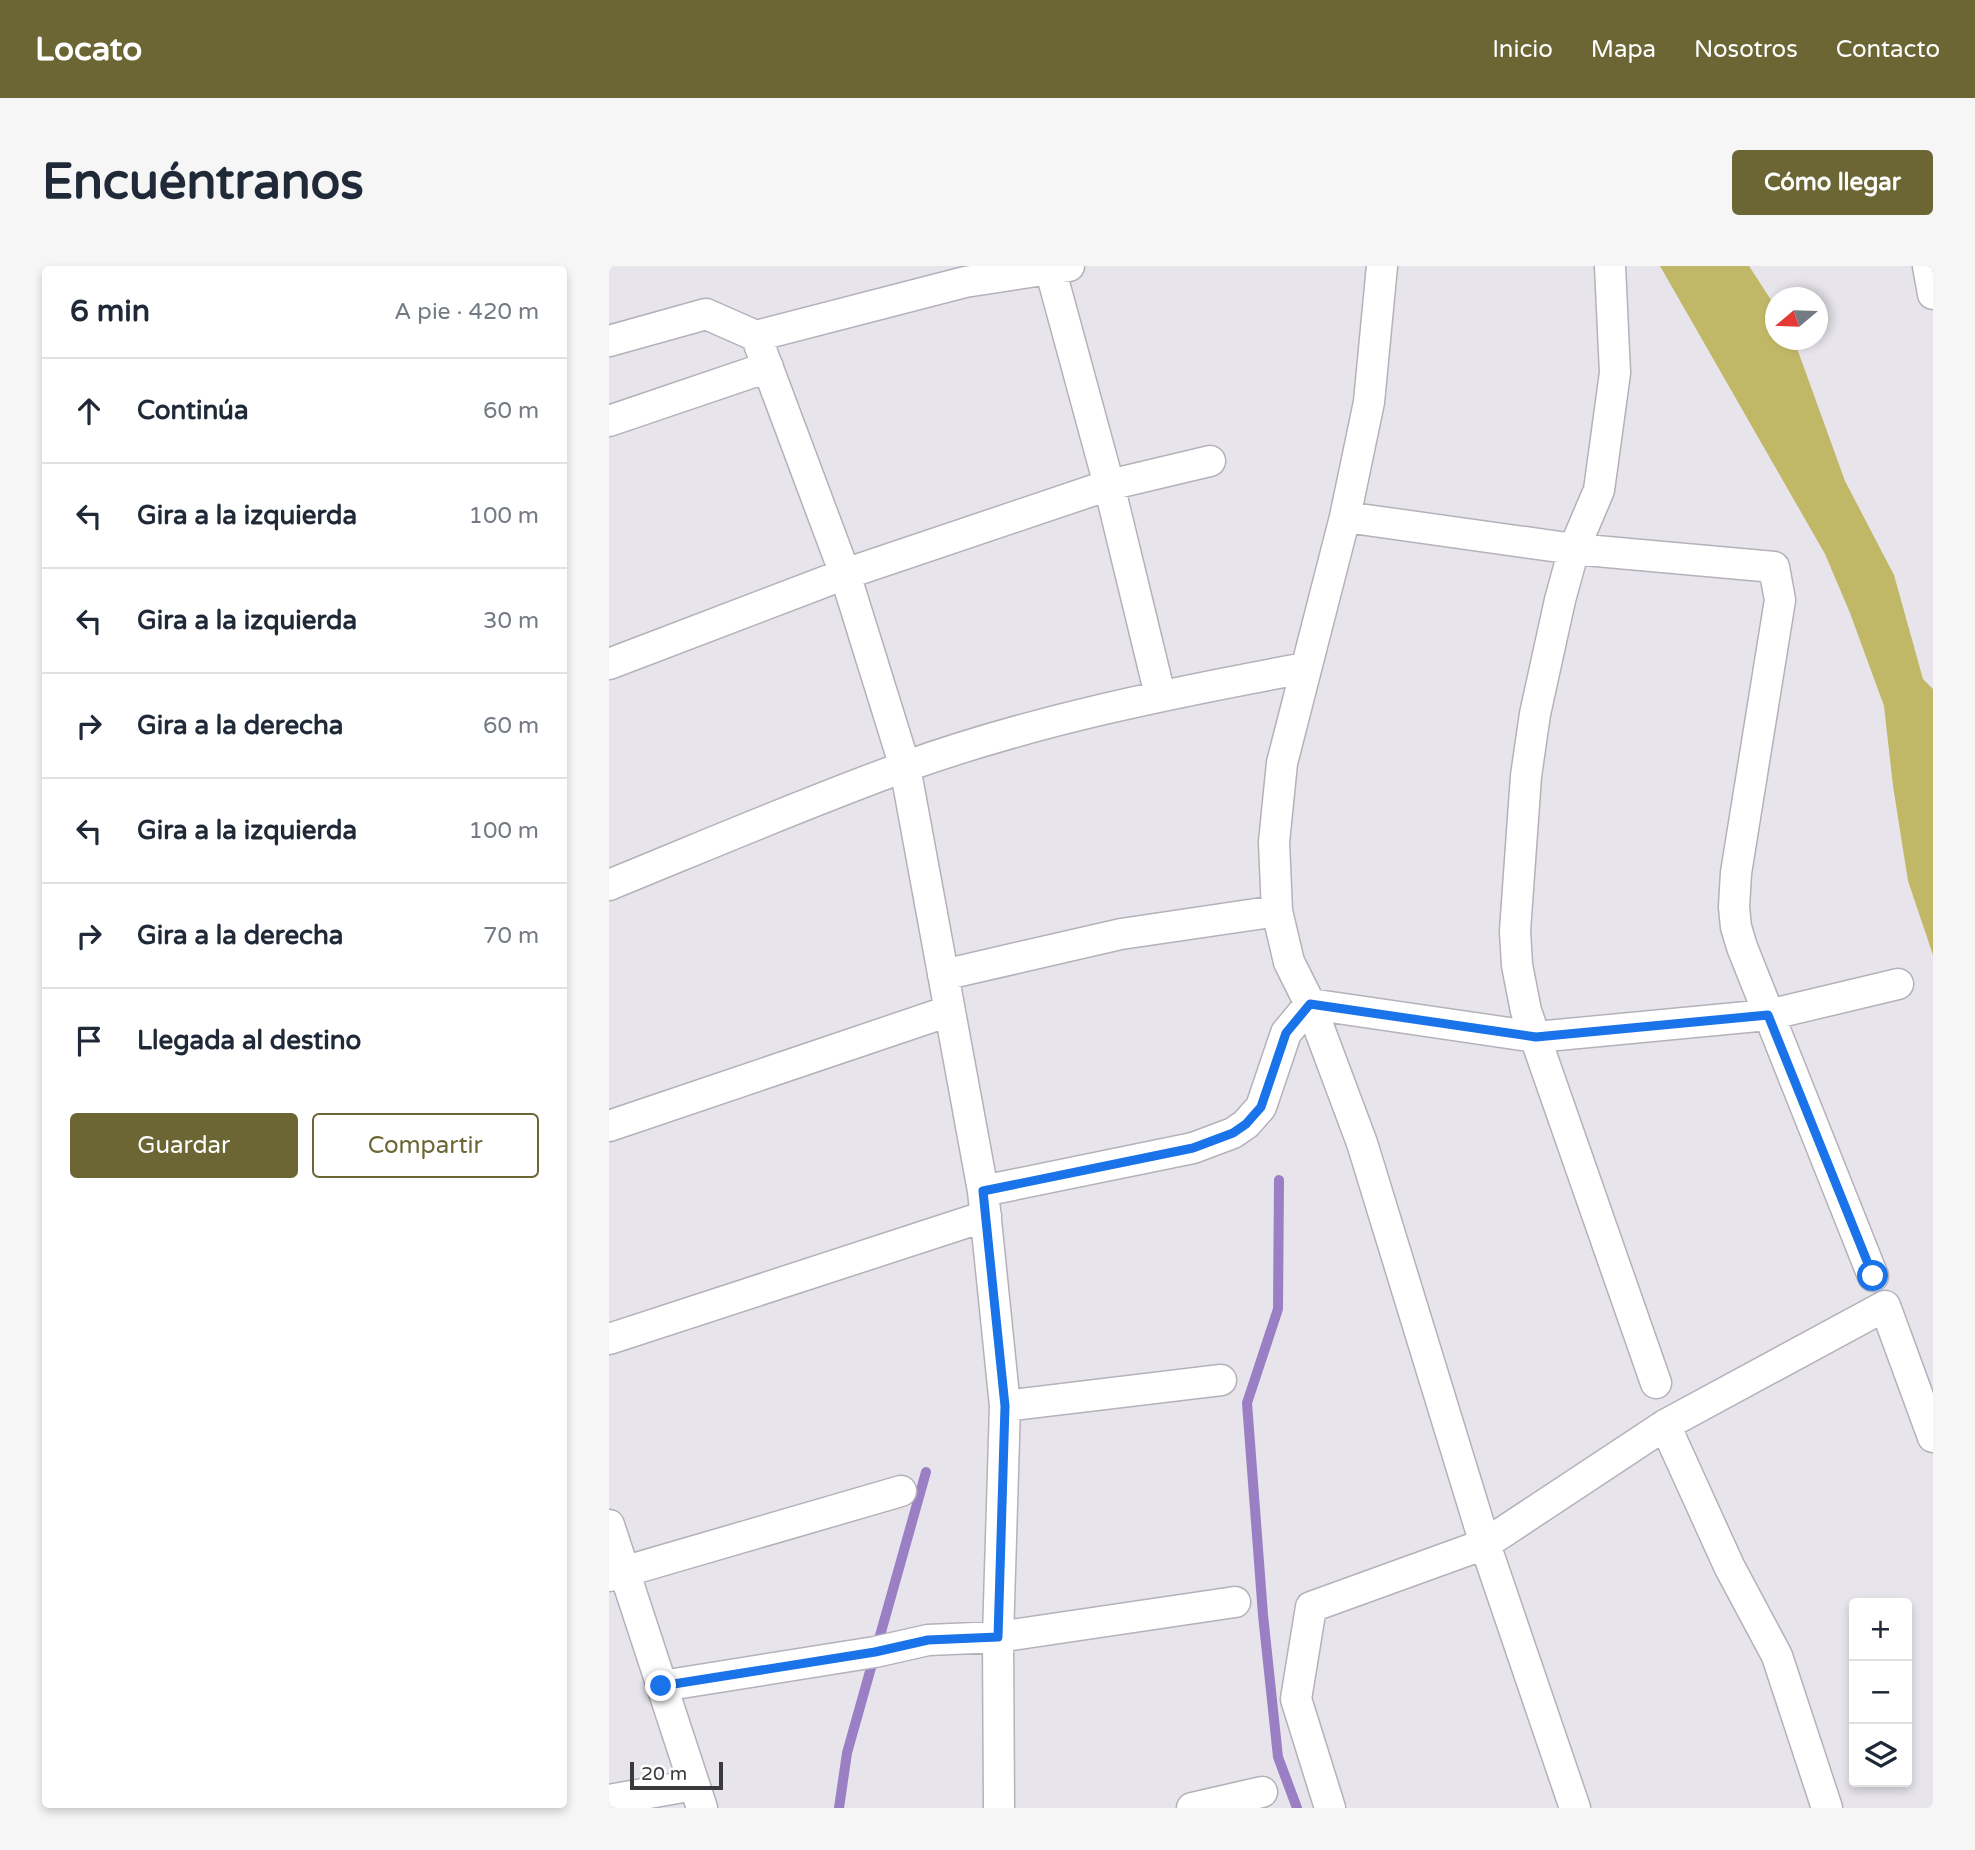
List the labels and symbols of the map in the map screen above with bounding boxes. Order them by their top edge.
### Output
north arrow [1765,287,1828,350]
route start [1857,1260,1888,1291]
route end [645,1670,676,1701]
scale bar [630,1759,723,1791]

